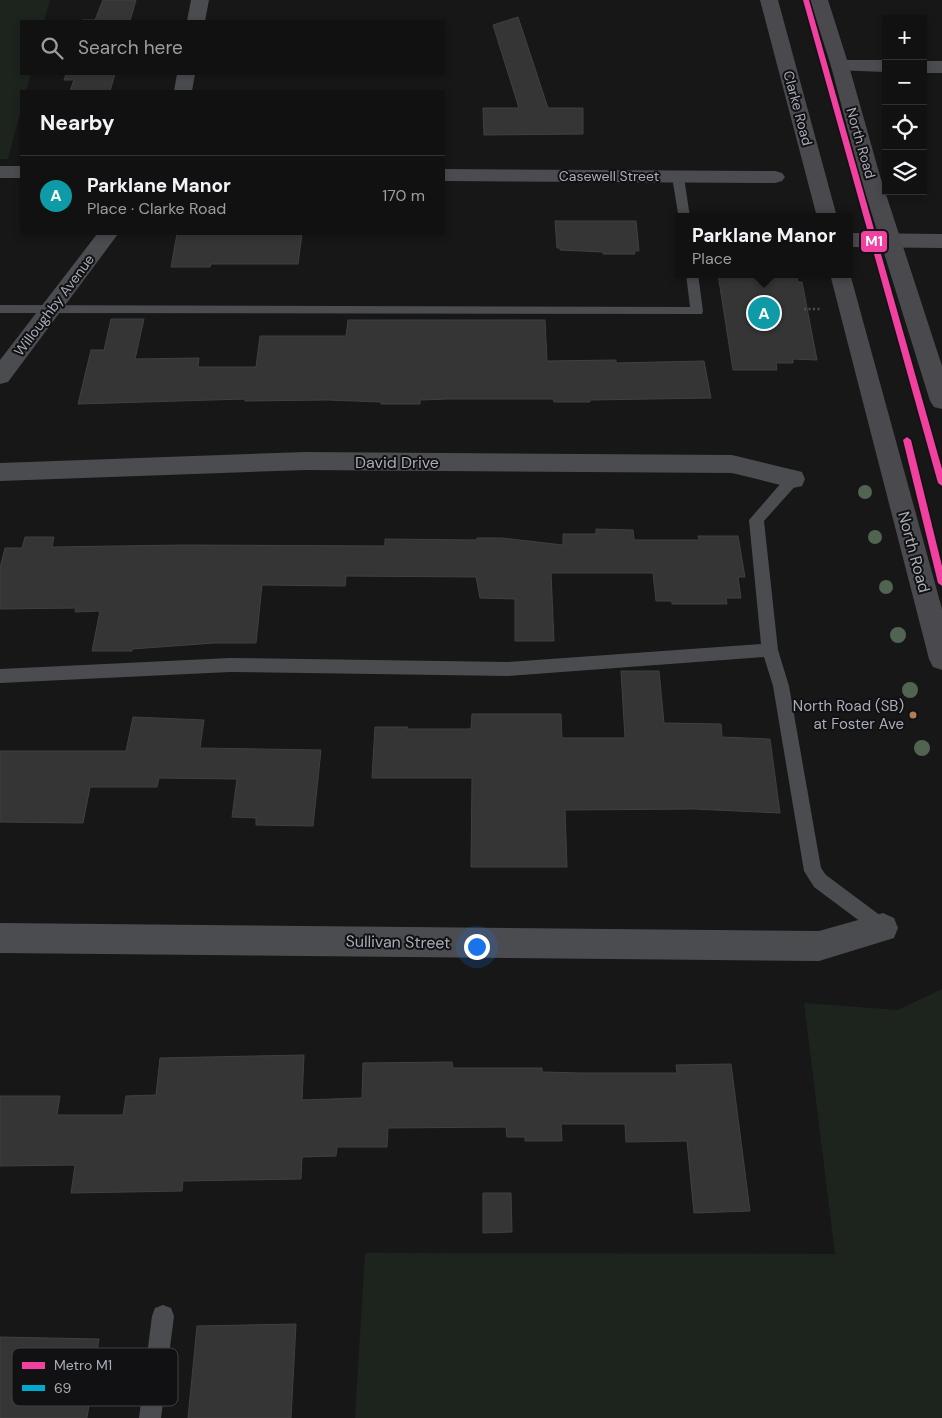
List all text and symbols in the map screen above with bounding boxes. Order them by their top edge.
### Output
map controls [882,15,927,195]
button: + [882,15,927,60]
search box [20,20,445,75]
icon: search [38,34,66,62]
text: Search here [78,35,183,60]
button: − [882,60,927,105]
street label: Clarke Road [779,69,817,147]
street label: North Road [842,105,880,181]
button: locate [882,105,927,150]
text: Nearby [40,109,114,137]
button: layers [882,150,927,195]
street label: Casewell Street [559,167,659,185]
text: Parklane Manor [87,173,231,198]
text: A [50,185,62,206]
text: 170 m [382,185,425,206]
text: Place · Clarke Road [87,198,226,219]
popup [675,213,853,278]
text: Parklane Manor [692,223,836,248]
line badge: M1 [860,230,888,253]
text: M1 [865,232,883,250]
text: Place [692,248,732,269]
street label: Willoughby Avenue [10,251,98,359]
pin: A [748,294,780,332]
street label: David Drive [355,452,439,473]
street label: North Road [893,509,935,595]
place label: North Road (SB) at Foster Ave [793,696,904,734]
marker: North Road (SB) at Foster Ave [908,710,918,720]
street label: Sullivan Street [345,931,451,953]
your location [464,934,490,960]
legend [12,1348,178,1406]
text: Metro M1 [54,1356,112,1374]
text: 69 [54,1379,72,1397]

